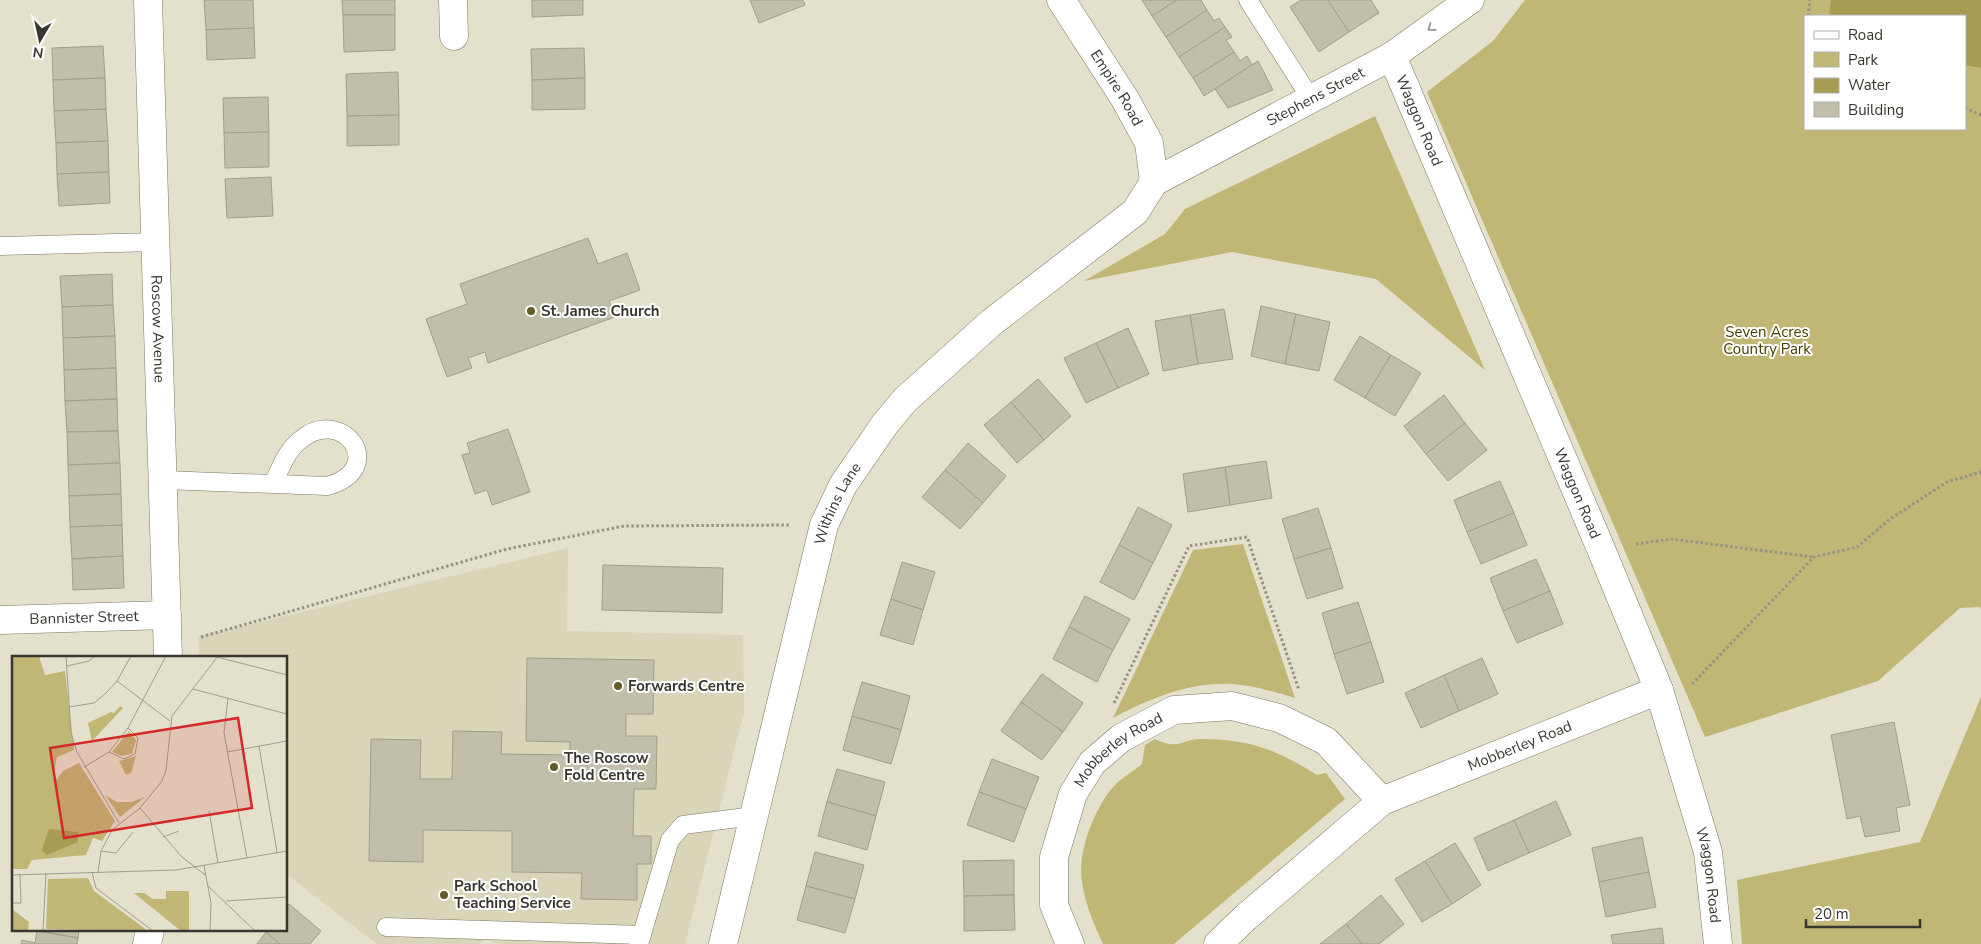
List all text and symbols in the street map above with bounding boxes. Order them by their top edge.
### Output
north arrow [15,15,65,65]
legend [1804,15,1966,130]
one-way arrow [1427,22,1437,31]
text: Road [1848,25,1883,45]
text: N [31,42,45,63]
street label: Empire Road [1086,46,1148,129]
text: Park [1848,50,1878,70]
street label: Stephens Street [1263,62,1369,131]
street label: Waggon Road [1391,72,1447,169]
text: Water [1848,75,1891,95]
text: Building [1848,100,1904,120]
street label: Roscow Avenue [146,275,170,383]
place label: St. James Church [541,301,660,321]
marker: St. James Church [525,305,537,317]
park label: Seven Acres Country Park [1723,322,1811,359]
street label: Waggon Road [1549,445,1606,542]
street label: Withins Lane [810,458,866,547]
street label: Bannister Street [29,606,140,629]
inset map [12,656,288,932]
place label: Forwards Centre [628,676,744,696]
marker: Forwards Centre [612,680,624,692]
street label: Mobberley Road [1070,708,1166,791]
street label: Mobberley Road [1465,716,1575,776]
place label: The Roscow Fold Centre [564,748,649,785]
marker: The Roscow Fold Centre [548,761,560,773]
street label: Waggon Road [1691,825,1726,924]
place label: Park School Teaching Service [454,876,571,913]
marker: Park School Teaching Service [438,889,450,901]
scale bar [1806,896,1920,928]
text: 20 m [1814,904,1849,924]

